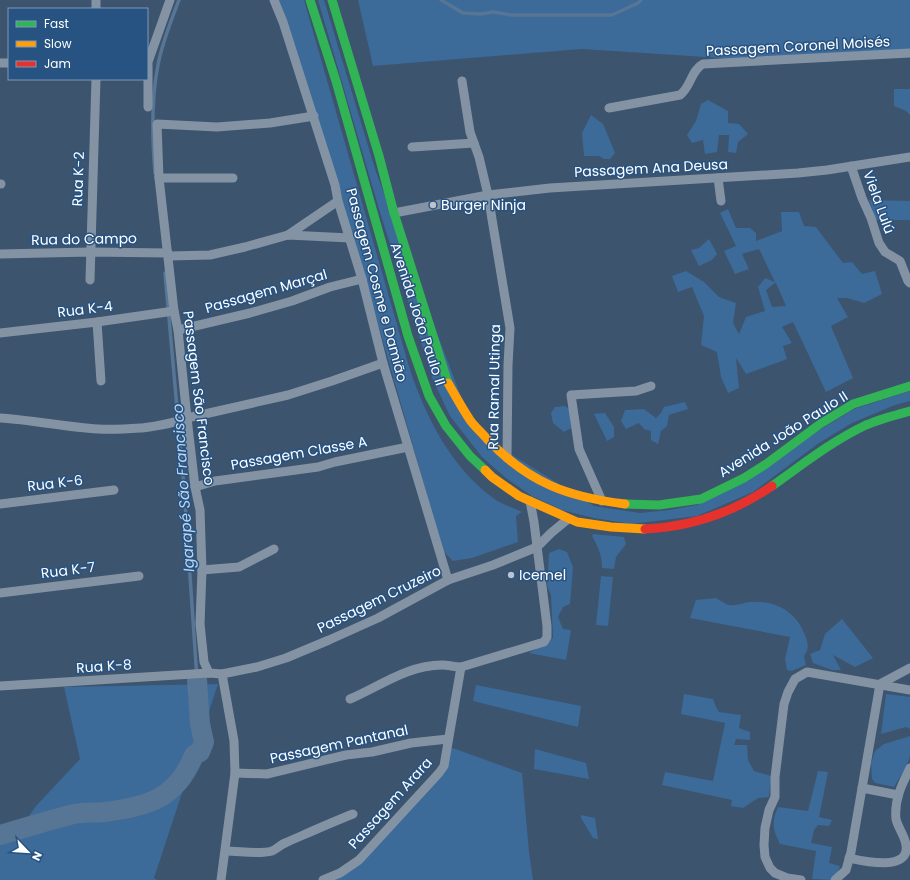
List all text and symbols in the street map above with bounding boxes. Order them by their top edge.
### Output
legend [8,8,148,80]
text: Fast [44,15,69,32]
street label: Passagem Coronel Moisés [705,31,891,61]
text: Slow [44,35,72,52]
text: Jam [44,55,71,72]
street label: Rua K-2 [67,151,89,207]
street label: Passagem Ana Deusa [574,154,728,182]
street label: Viela Lulú [858,168,900,236]
street label: Passagem Cosme e Damião [341,186,413,384]
place label: Burger Ninja [441,195,526,215]
marker: Burger Ninja [428,200,438,210]
street label: Rua do Campo [31,228,137,250]
street label: Avenida João Paulo II [385,240,451,388]
street label: Passagem Marçal [203,264,329,318]
street label: Rua K-4 [56,296,114,322]
street label: Passagem São Francisco [178,310,220,486]
street label: Rua Ramal Utinga [483,324,505,450]
street label: Avenida João Paulo II [714,386,852,482]
water label: Igarapé São Francisco [167,403,199,573]
street label: Passagem Classe A [229,431,369,475]
street label: Rua K-6 [26,470,84,496]
street label: Rua K-7 [40,557,97,583]
street label: Passagem Cruzeiro [314,560,444,638]
place label: Icemel [519,565,566,585]
marker: Icemel [506,570,516,580]
street label: Rua K-8 [76,654,133,678]
street label: Passagem Pantanal [268,720,410,768]
street label: Passagem Arara [344,753,436,853]
north arrow [8,832,48,872]
text: N [28,849,46,863]

